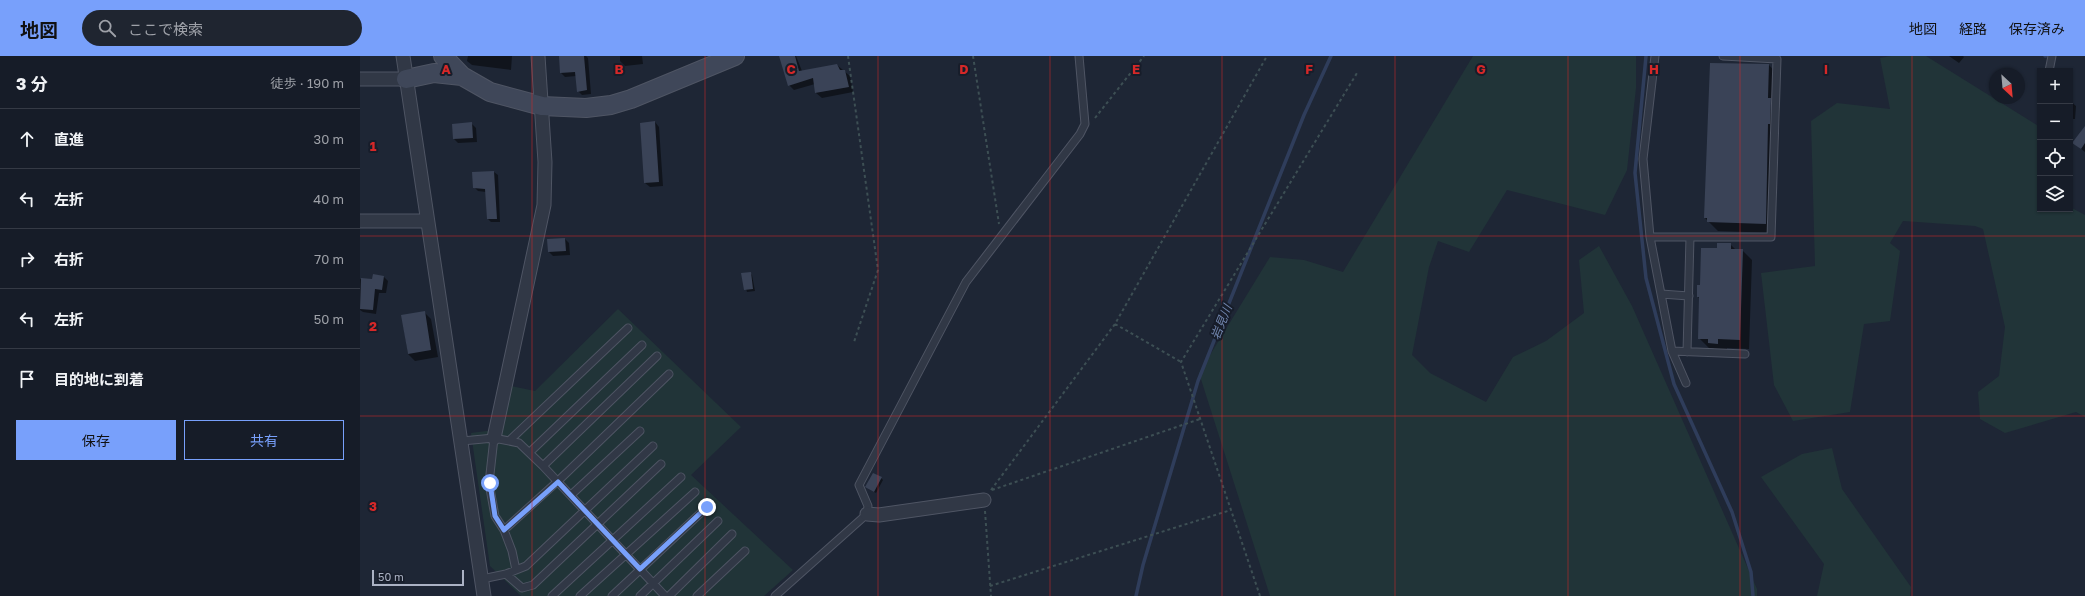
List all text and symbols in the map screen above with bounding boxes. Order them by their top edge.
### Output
search box [82,10,362,46]
icon: search [96,17,118,39]
text: 地図 [20,18,58,41]
text: ここで検索 [128,20,203,38]
text: 地図 [1909,20,1937,37]
text: 経路 [1959,20,1987,37]
text: 保存済み [2009,20,2065,37]
text: A [441,61,451,77]
text: B [614,61,624,77]
text: C [786,61,796,77]
text: D [959,61,969,77]
text: E [1132,61,1140,77]
text: F [1305,61,1313,77]
text: G [1476,61,1486,77]
text: H [1649,61,1659,77]
text: I [1824,61,1828,77]
north arrow [1989,68,2025,104]
map controls [2037,68,2073,212]
button: + [2037,68,2073,104]
text: 3 分 [16,73,48,94]
text: 徒歩 · 190 m [271,75,344,91]
button: − [2037,104,2073,140]
icon: ahead [16,128,38,150]
text: 直進 [54,130,84,148]
text: 30 m [314,131,344,147]
text: 1 [370,138,377,154]
button: locate [2037,140,2073,176]
button: layers [2037,176,2073,212]
icon: left [16,188,38,210]
text: 左折 [54,190,84,208]
text: 40 m [313,191,344,207]
icon: right [16,248,38,270]
text: 右折 [54,250,84,268]
text: 70 m [314,251,344,267]
water label: 岩見川 [1207,301,1235,342]
icon: left [16,308,38,330]
text: 左折 [54,310,84,328]
text: 50 m [314,311,344,327]
text: 2 [369,318,377,334]
icon: arrive [16,368,38,390]
text: 目的地に到着 [54,370,144,388]
button: 保存 [16,420,176,460]
button: 共有 [184,420,344,460]
route start [481,474,499,492]
text: 3 [369,498,377,514]
route end [698,498,716,516]
scale bar [372,568,464,587]
text: 50 m [378,570,404,583]

